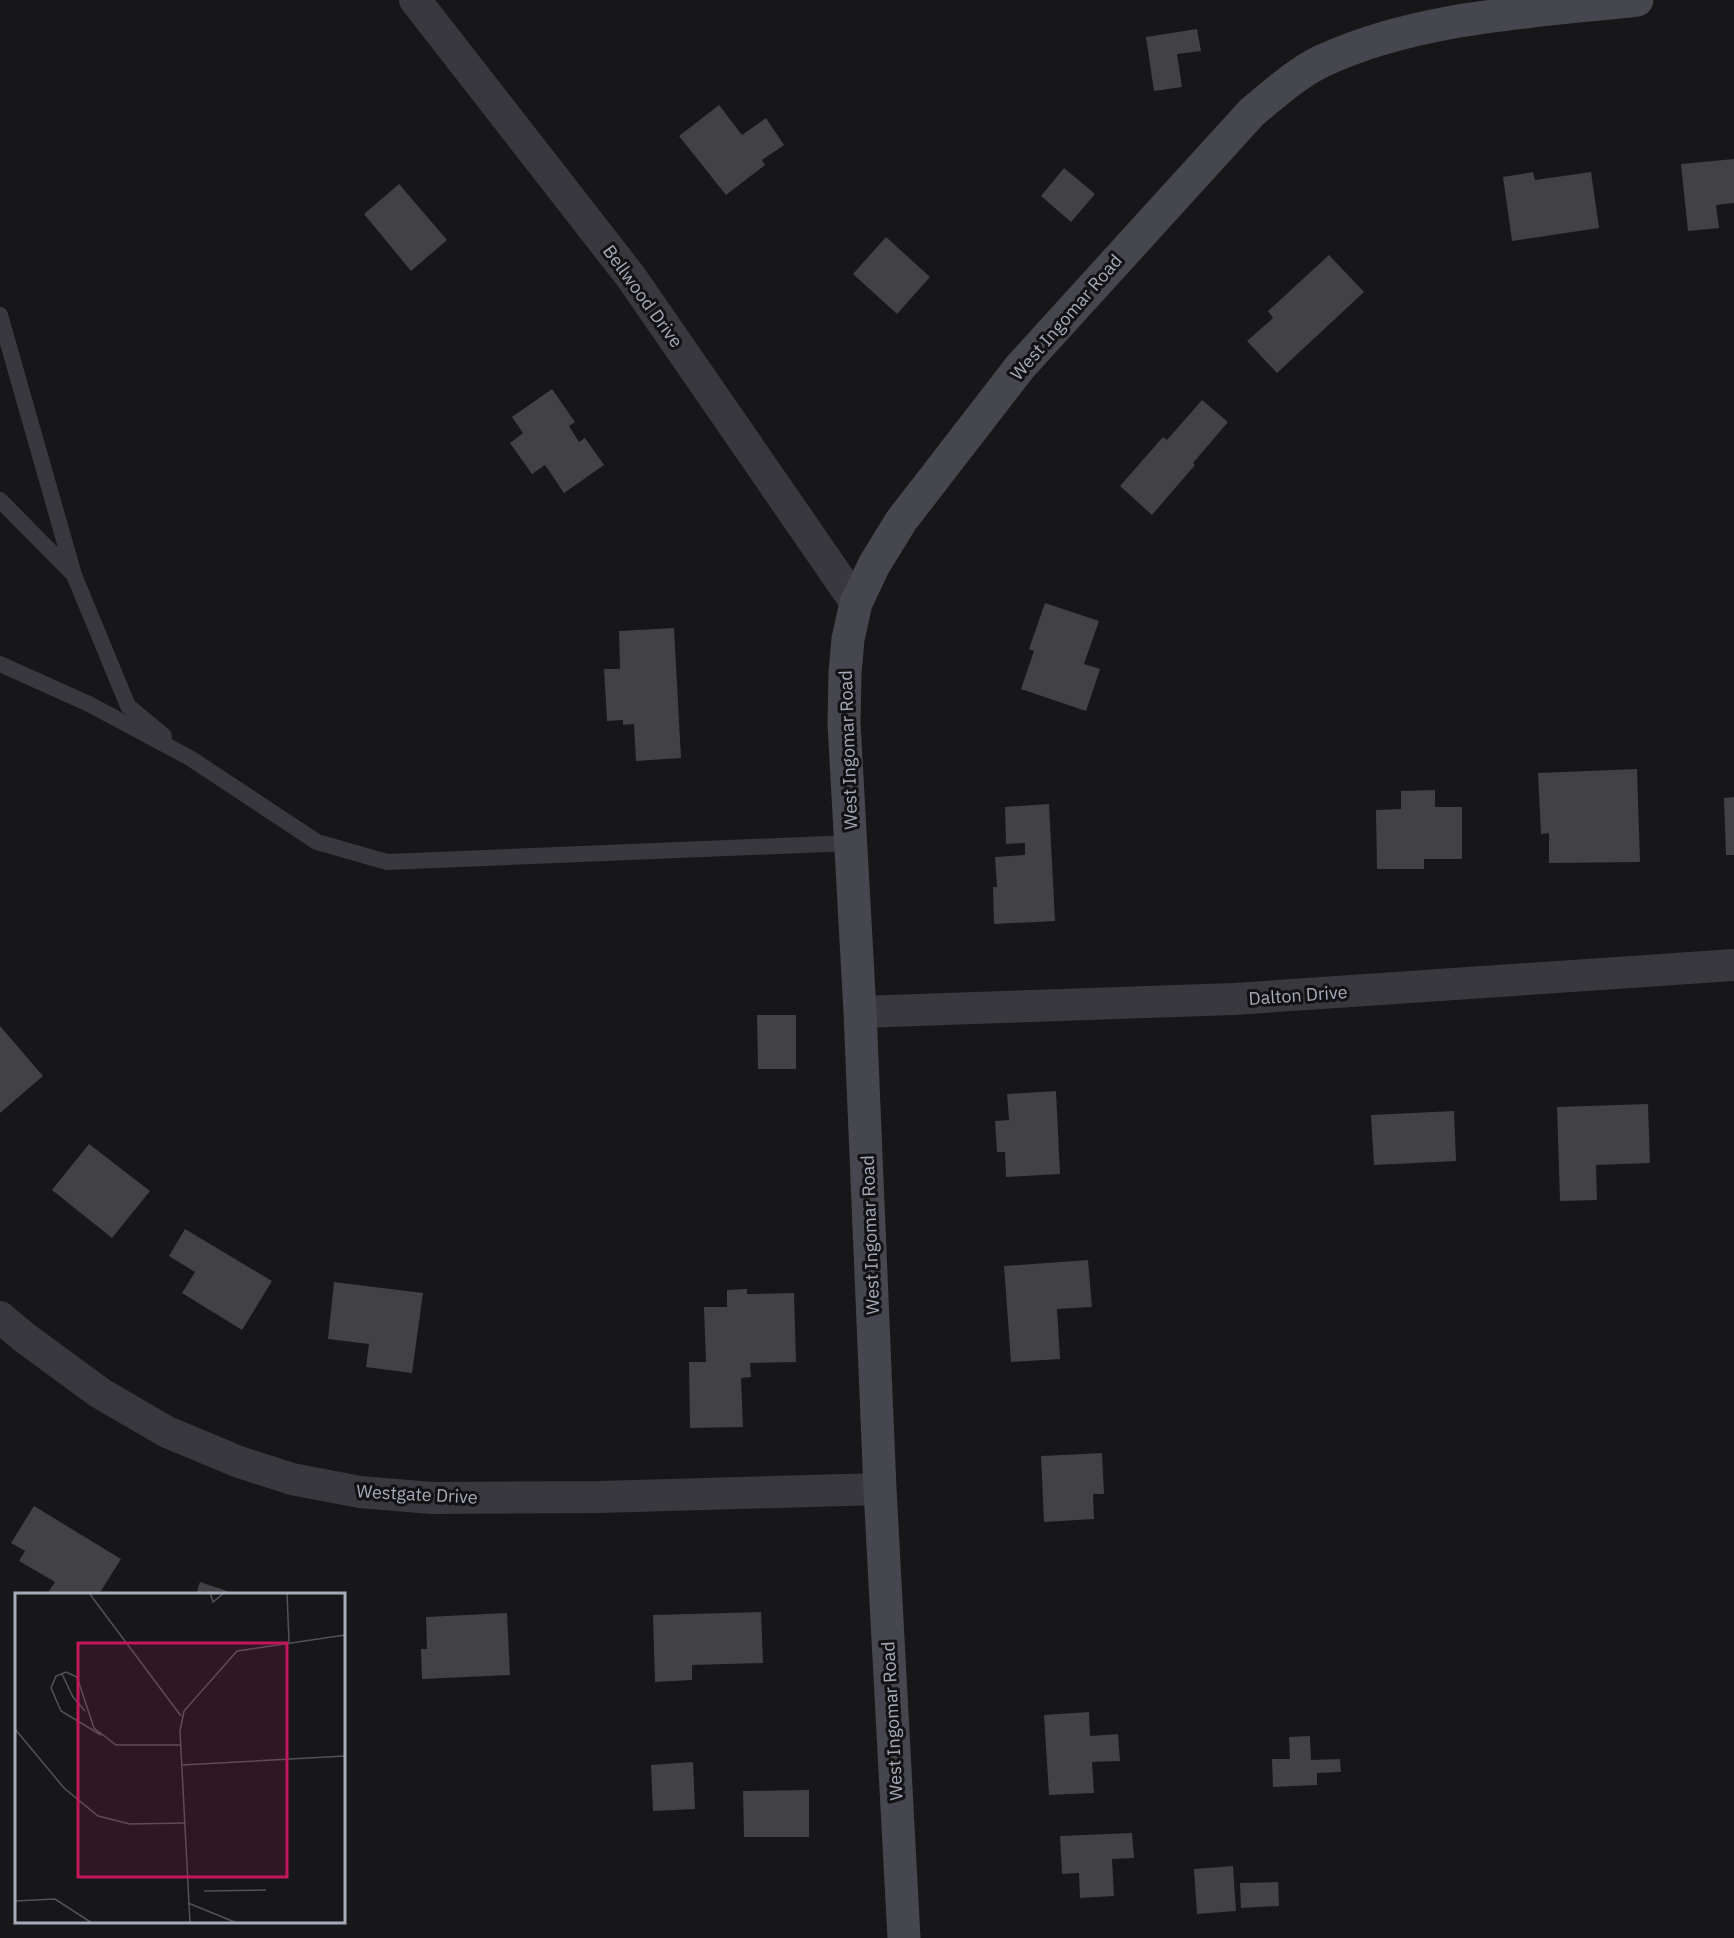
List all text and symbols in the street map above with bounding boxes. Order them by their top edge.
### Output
street label: Bellwood Drive [598,240,688,352]
street label: West Ingomar Road [1005,249,1127,385]
street label: West Ingomar Road [834,670,862,830]
street label: Dalton Drive [1248,980,1348,1010]
street label: West Ingomar Road [856,1155,884,1315]
street label: Westgate Drive [356,1479,478,1509]
inset map [15,1593,345,1923]
street label: West Ingomar Road [876,1641,908,1801]

